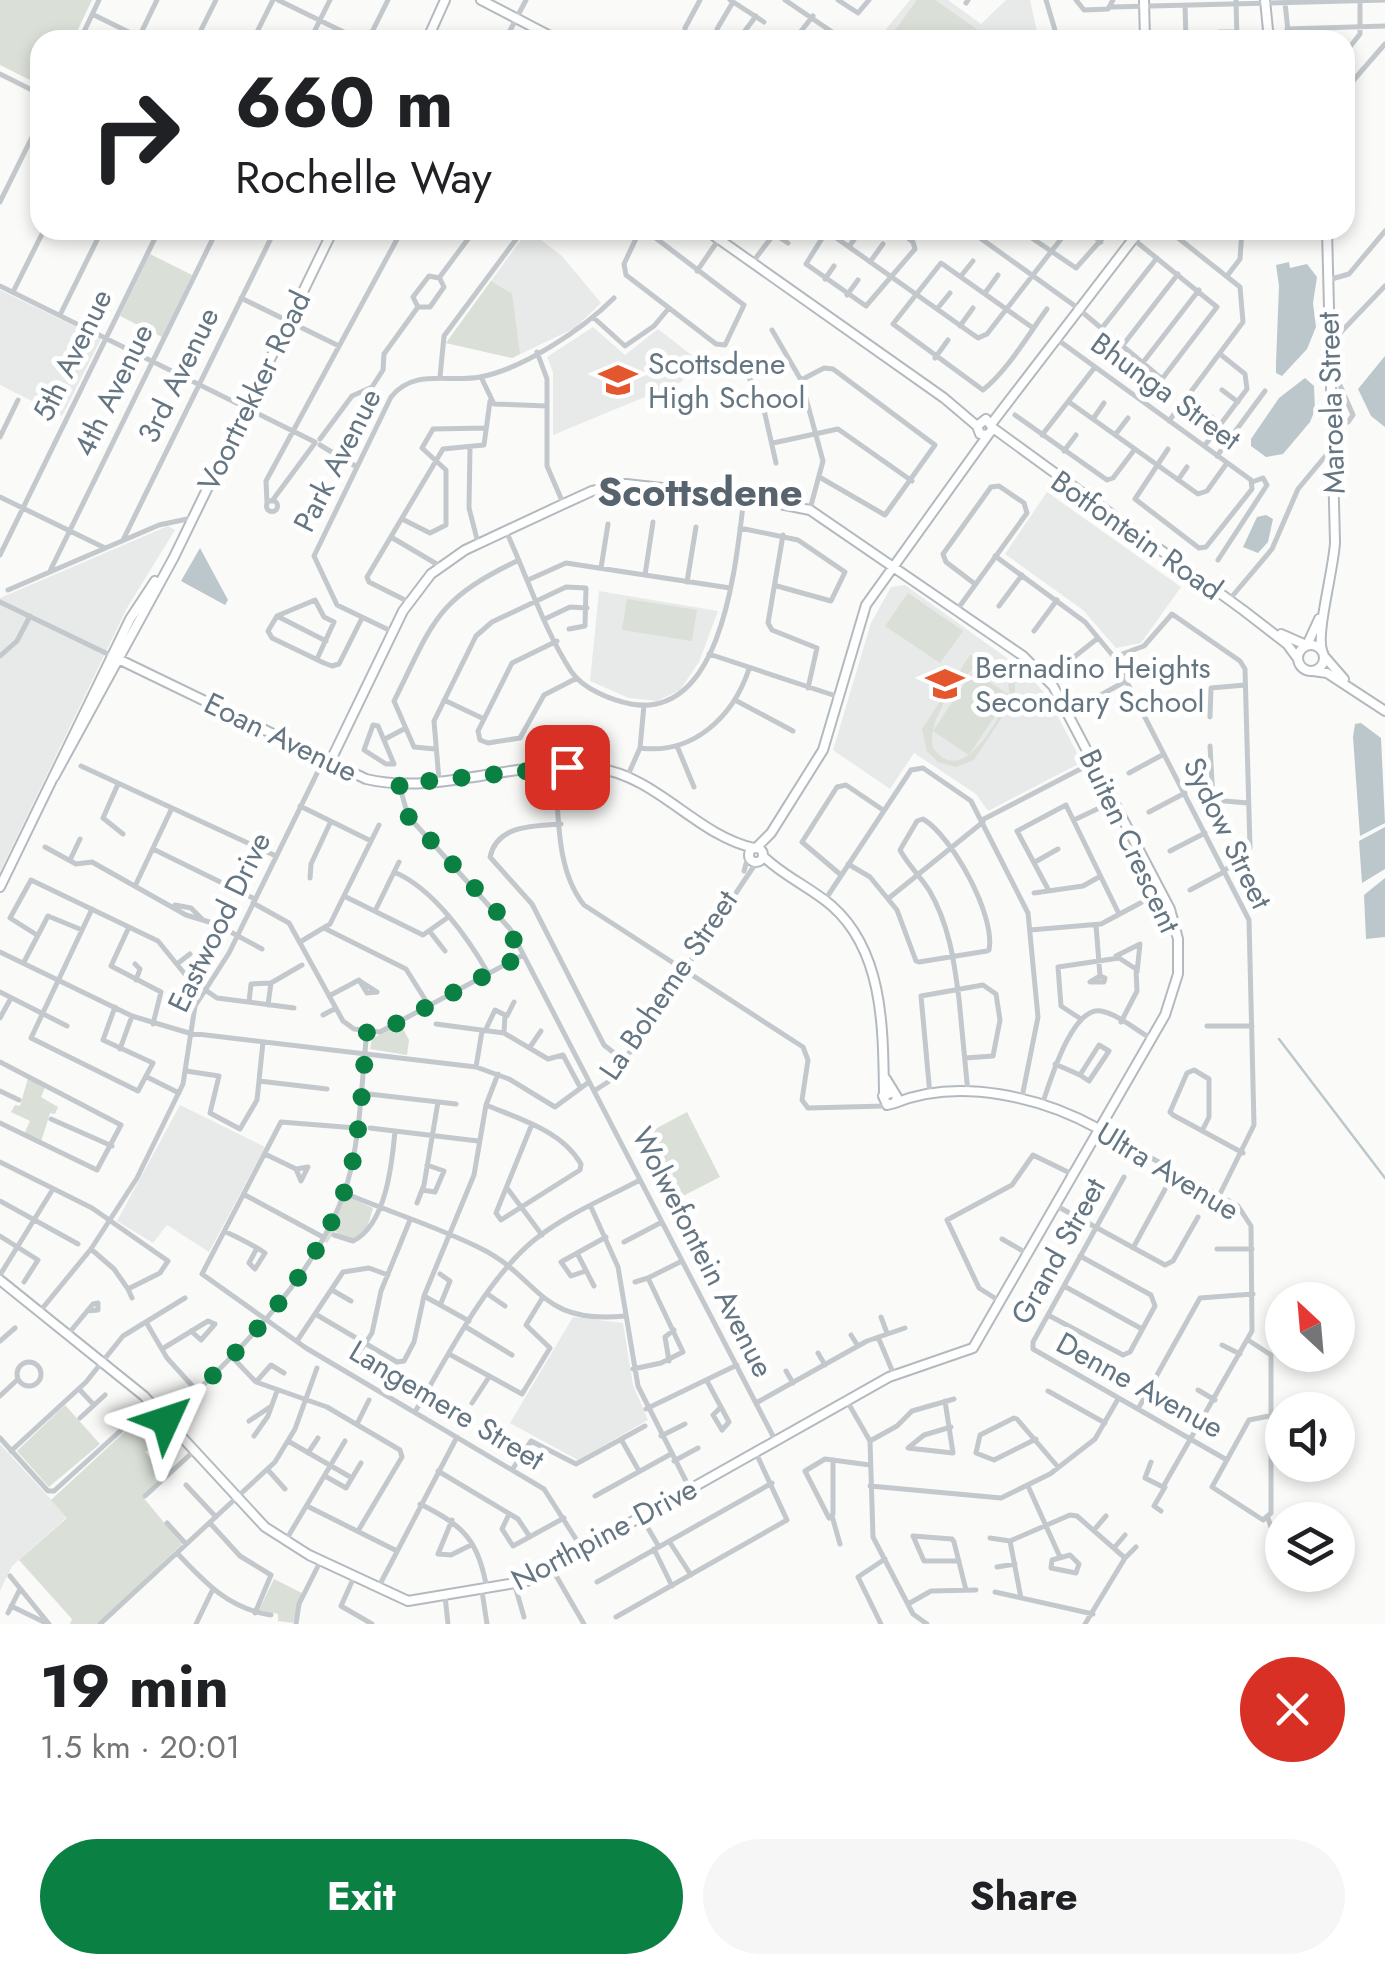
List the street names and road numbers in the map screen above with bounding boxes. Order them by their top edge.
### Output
street label: 5th Avenue [21,282,123,428]
street label: Voortrekker Road [187,283,321,499]
street label: 3rd Avenue [127,300,229,450]
street label: Maroela Street [1306,310,1356,495]
street label: 4th Avenue [62,316,164,464]
street label: Bhunga Street [1082,322,1251,461]
street label: Park Avenue [282,381,392,539]
street label: Botfontein Road [1042,460,1232,610]
street label: Eoan Avenue [197,681,365,793]
street label: Buiten Crescent [1069,742,1192,941]
street label: Sydow Street [1173,750,1284,917]
street label: Eastwood Drive [157,825,281,1019]
street label: La Boheme Street [588,881,748,1089]
street label: Ultra Avenue [1088,1111,1248,1231]
street label: Wolwefontein Avenue [621,1120,785,1384]
street label: Grand Street [1000,1169,1116,1332]
street label: Denne Avenue [1049,1321,1231,1449]
street label: Langemere Street [341,1330,553,1481]
street label: Northpine Drive [504,1467,704,1601]

